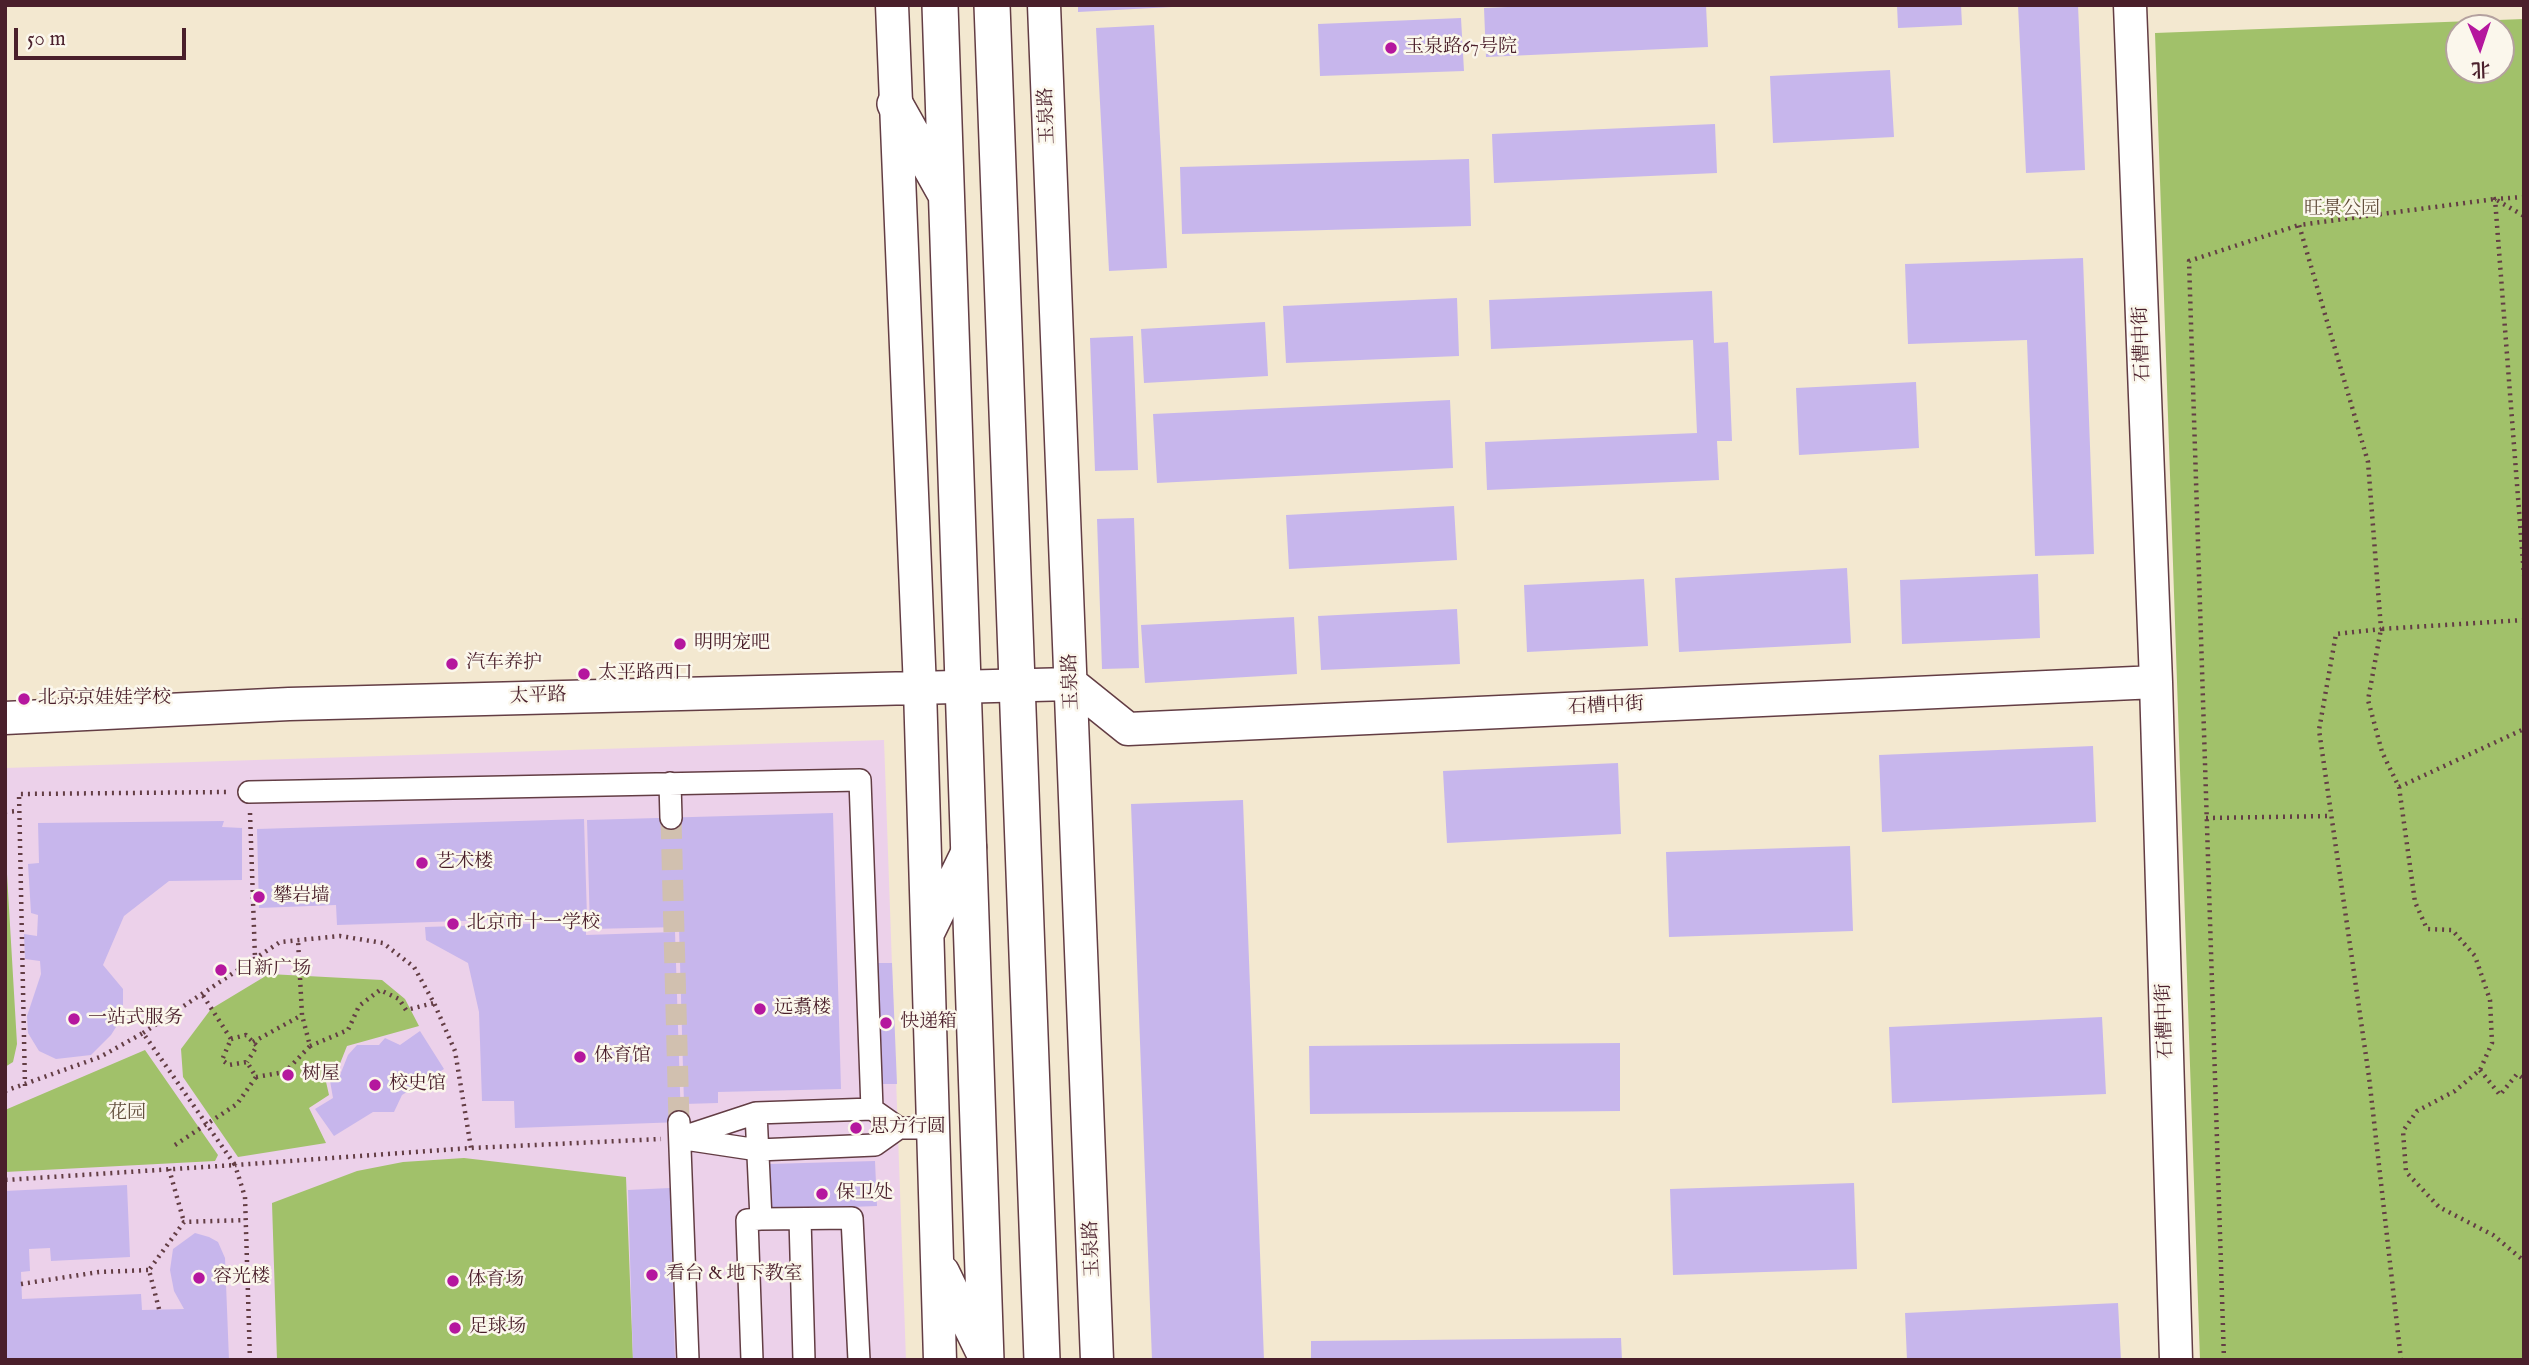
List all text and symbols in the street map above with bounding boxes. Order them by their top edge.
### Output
scale bar [18,14,189,58]
north arrow [2445,14,2515,84]
text: 50 m [27,26,66,53]
place label: 玉泉路67号院 [1405,37,1517,59]
marker: 玉泉路67号院 [1383,40,1399,56]
text: 北 [2471,56,2491,80]
street label: 玉泉路 [1036,87,1060,145]
park label: 旺景公园 [2304,199,2380,221]
street label: 石槽中街 [2130,306,2156,382]
place label: 明明宠吧 [694,633,770,655]
marker: 明明宠吧 [672,636,688,652]
place label: 汽车养护 [466,653,542,675]
street label: 玉泉路 [1060,653,1084,711]
marker: 汽车养护 [444,656,460,672]
place label: 太平路西口 [598,663,693,685]
marker: 太平路西口 [576,666,592,682]
street label: 太平路 [509,685,567,709]
place label: 北京京娃娃学校 [38,688,171,710]
marker: 北京京娃娃学校 [16,691,32,707]
street label: 石槽中街 [1567,694,1645,720]
place label: 艺术楼 [436,852,493,874]
marker: 艺术楼 [414,855,430,871]
place label: 攀岩墙 [273,886,330,908]
marker: 攀岩墙 [251,889,267,905]
place label: 北京市十一学校 [467,913,600,935]
marker: 北京市十一学校 [445,916,461,932]
place label: 日新广场 [235,959,311,981]
marker: 日新广场 [213,962,229,978]
street label: 石槽中街 [2153,983,2179,1059]
place label: 远翥楼 [774,998,831,1020]
marker: 远翥楼 [752,1001,768,1017]
place label: 一站式服务 [88,1008,183,1030]
marker: 一站式服务 [66,1011,82,1027]
place label: 快递箱 [900,1012,957,1034]
marker: 快递箱 [878,1015,894,1031]
place label: 体育馆 [594,1046,651,1068]
marker: 体育馆 [572,1049,588,1065]
place label: 树屋 [302,1064,340,1086]
marker: 树屋 [280,1067,296,1083]
place label: 校史馆 [389,1074,446,1096]
marker: 校史馆 [367,1077,383,1093]
park label: 花园 [108,1103,146,1125]
place label: 思方行圆 [870,1117,946,1139]
marker: 思方行圆 [848,1120,864,1136]
place label: 保卫处 [836,1183,893,1205]
marker: 保卫处 [814,1186,830,1202]
street label: 玉泉路 [1081,1220,1105,1278]
place label: 看台 & 地下教室 [666,1264,803,1286]
place label: 容光楼 [213,1267,270,1289]
marker: 看台 & 地下教室 [644,1267,660,1283]
marker: 容光楼 [191,1270,207,1286]
place label: 体育场 [467,1270,524,1292]
marker: 体育场 [445,1273,461,1289]
place label: 足球场 [469,1317,526,1339]
marker: 足球场 [447,1320,463,1336]

